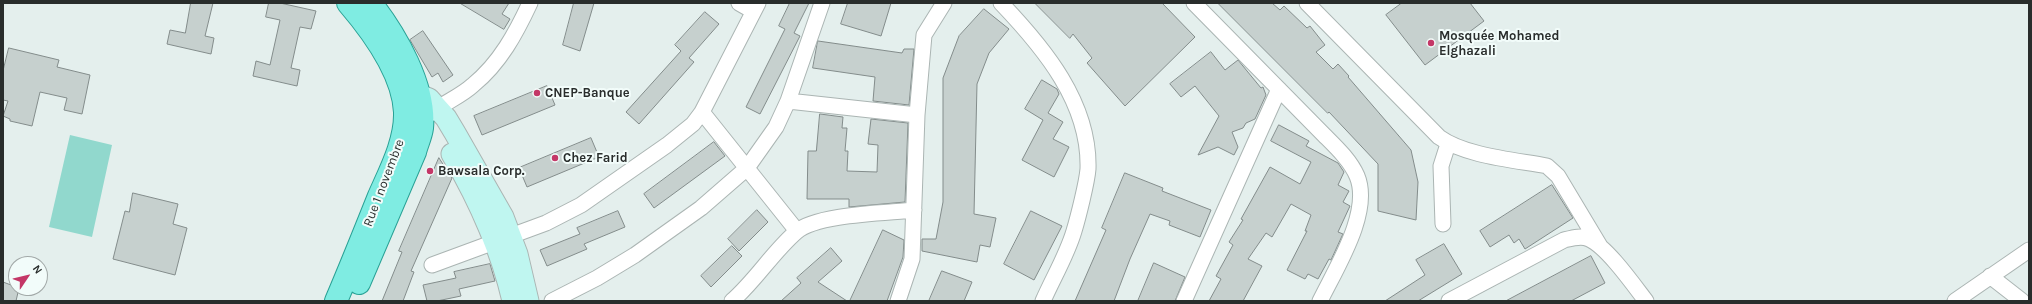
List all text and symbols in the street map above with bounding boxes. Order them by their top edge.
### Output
place label: Mosquée Mohamed Elghazali [1439,28,1559,59]
marker: Mosquée Mohamed Elghazali [1426,38,1436,48]
place label: CNEP-Banque [545,85,630,101]
marker: CNEP-Banque [532,88,542,98]
street label: Rue 1 novembre [360,137,408,229]
place label: Chez Farid [563,150,628,166]
marker: Chez Farid [550,153,560,163]
place label: Bawsala Corp. [438,163,525,179]
marker: Bawsala Corp. [425,166,435,176]
north arrow [8,256,48,296]
text: N [30,262,45,276]

